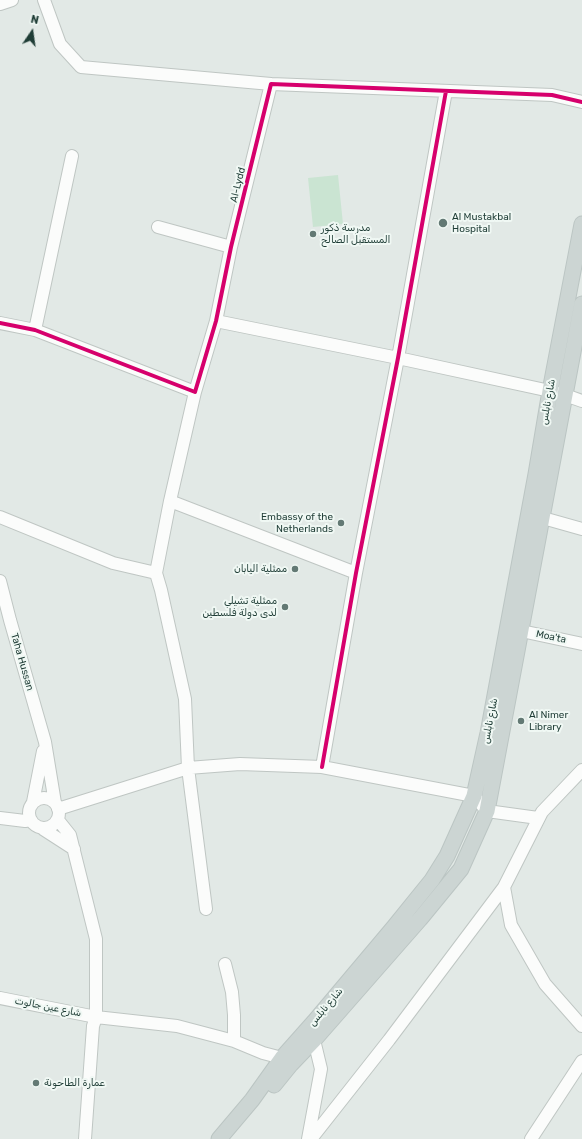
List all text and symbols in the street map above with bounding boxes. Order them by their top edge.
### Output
north arrow [12,12,52,52]
text: N [29,13,40,27]
street label: Al-Lydd [228,166,248,204]
place label: Al Mustakbal Hospital [452,211,511,234]
marker: Al Mustakbal Hospital [437,217,449,229]
place label: مدرسة ذكور المستقبل الصالح [321,222,390,246]
marker: مدرسة ذكور المستقبل الصالح [308,229,318,239]
street label: شارع نابلس [538,378,558,426]
place label: Embassy of the Netherlands [261,511,333,534]
marker: Embassy of the Netherlands [336,518,346,528]
place label: ممثلية اليابان [234,563,287,575]
marker: ممثلية اليابان [290,564,300,574]
place label: ممثلية تشيلي لدى دولة فلسطين [202,595,277,618]
marker: ممثلية تشيلي لدى دولة فلسطين [280,602,290,612]
street label: Moa'ta [535,628,567,646]
street label: Taha Hussan [8,632,36,692]
street label: شارع نابلس [480,697,500,745]
place label: Al Nimer Library [529,709,568,732]
marker: Al Nimer Library [516,716,526,726]
street label: شارع نابلس [306,985,346,1029]
street label: شارع عين جالوت [14,995,82,1019]
place label: عمارة الطاحونة [44,1077,105,1089]
marker: عمارة الطاحونة [31,1078,41,1088]

